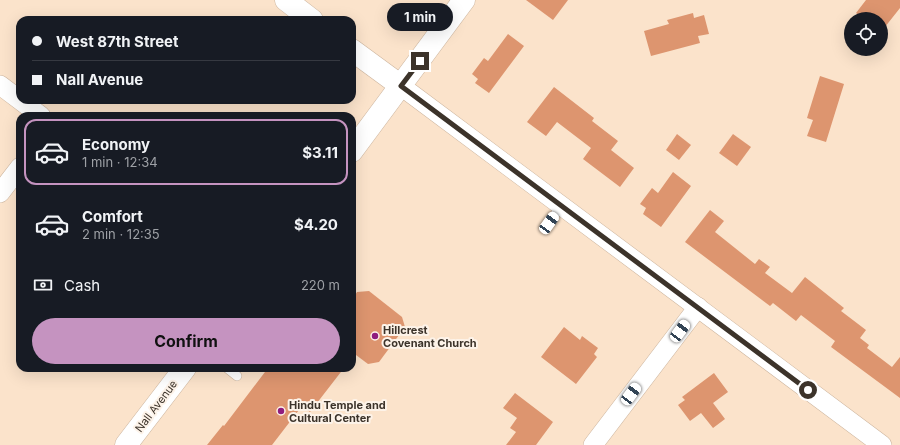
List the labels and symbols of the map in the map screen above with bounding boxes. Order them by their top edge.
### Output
callout: 1 min [387,3,453,31]
route end [411,52,429,70]
car [537,210,561,236]
car [668,318,692,344]
place label: Hillcrest Covenant Church [383,323,477,350]
marker: Hillcrest Covenant Church [370,331,380,341]
street label: Nall Avenue [132,377,180,435]
car [619,381,643,407]
route start [799,381,817,399]
place label: Hindu Temple and Cultural Center [289,398,386,425]
marker: Hindu Temple and Cultural Center [276,406,286,416]

